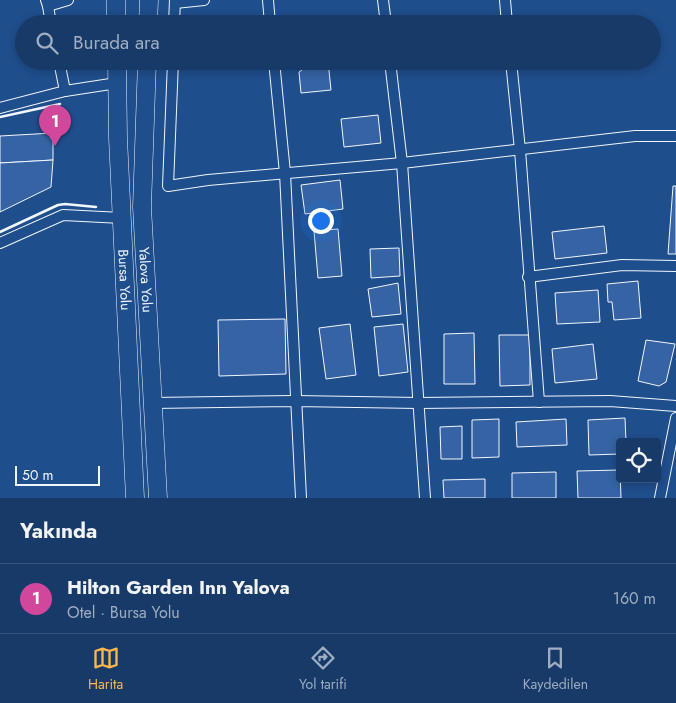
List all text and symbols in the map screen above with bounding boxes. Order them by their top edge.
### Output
search box [15,15,661,70]
icon: search [33,29,61,57]
text: Burada ara [73,29,160,56]
pin: 1 [39,105,71,146]
your location [308,208,334,234]
street label: Yalova Yolu [134,246,158,313]
street label: Bursa Yolu [113,249,136,311]
map controls [616,438,661,483]
button: locate [616,438,661,483]
scale bar [15,463,100,486]
text: 50 m [22,465,53,485]
text: Yakında [20,516,97,546]
text: Hilton Garden Inn Yalova [67,574,290,601]
text: 1 [32,587,40,610]
text: 160 m [613,587,656,610]
text: Otel · Bursa Yolu [67,601,180,624]
tab: Harita [88,644,123,694]
tab: Yol tarifi [299,644,347,694]
tab: Kaydedilen [523,644,588,694]

